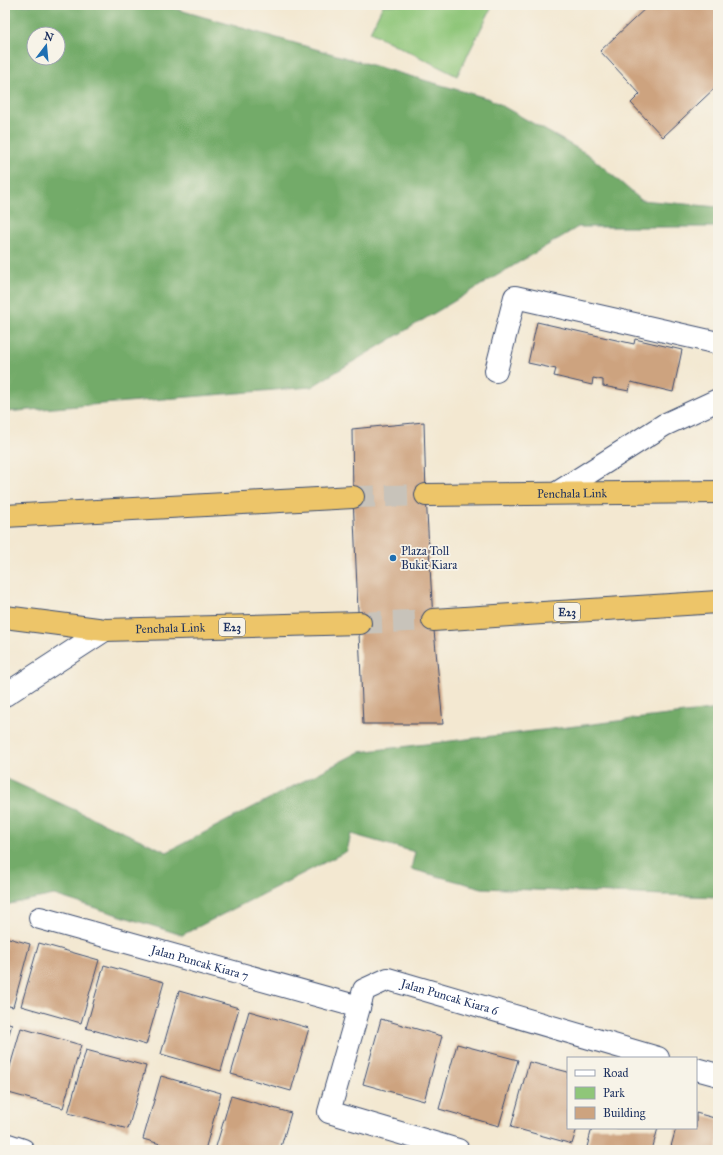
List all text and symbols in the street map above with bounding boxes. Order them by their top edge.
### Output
north arrow [26,26,66,66]
text: N [42,29,56,45]
street label: Penchala Link [537,486,608,501]
place label: Plaza Toll Bukit Kiara [401,544,458,572]
marker: Plaza Toll Bukit Kiara [388,553,398,563]
road number: E23 [554,603,580,621]
road number: E23 [219,618,245,636]
street label: Penchala Link [135,620,206,636]
street label: Jalan Puncak Kiara 7 [147,942,250,983]
street label: Jalan Puncak Kiara 6 [397,976,501,1018]
legend [567,1057,697,1129]
text: Road [603,1066,629,1080]
text: Park [603,1086,625,1100]
text: Building [603,1106,646,1121]

